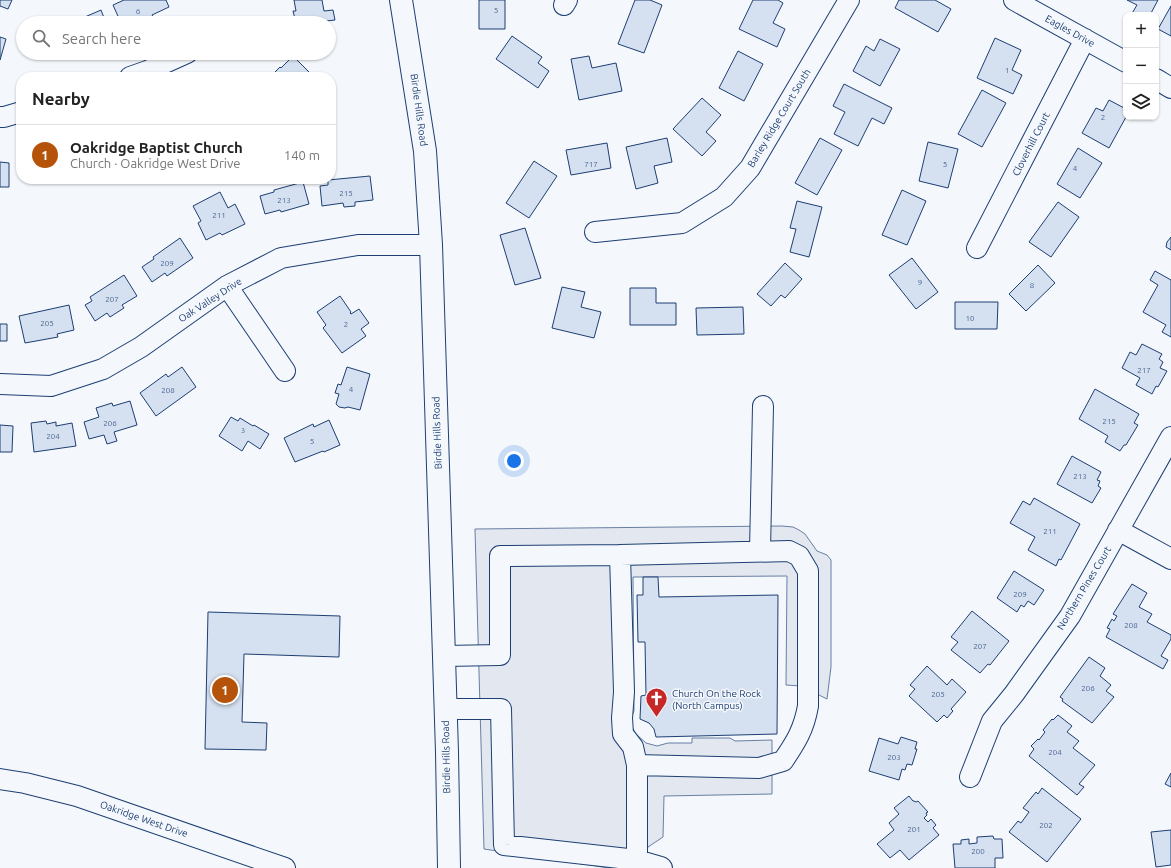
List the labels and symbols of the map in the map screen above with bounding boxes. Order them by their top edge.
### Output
house number: 5 [494,6,498,15]
house number: 6 [136,7,141,16]
street label: Eagles Drive [1043,13,1097,49]
house number: 1 [1005,66,1009,75]
street label: Barley Ridge Court South [745,67,813,169]
street label: Birdie Hills Road [408,73,430,147]
street label: Cloverhill Court [1010,110,1052,178]
house number: 2 [1101,113,1105,122]
house number: 717 [584,160,598,169]
house number: 5 [943,160,947,169]
house number: 4 [1073,164,1078,173]
house number: 215 [339,189,353,198]
house number: 213 [277,196,291,205]
house number: 211 [212,211,226,220]
house number: 209 [160,259,174,268]
street label: Oak Valley Drive [176,275,244,325]
house number: 9 [918,278,922,287]
house number: 8 [1030,281,1035,290]
house number: 207 [105,295,119,304]
house number: 10 [965,314,975,323]
house number: 205 [40,319,54,328]
house number: 2 [344,320,348,329]
house number: 217 [1137,366,1151,375]
house number: 4 [349,385,354,394]
house number: 208 [161,386,175,395]
street label: Birdie Hills Road [430,396,444,470]
house number: 215 [1102,417,1116,426]
house number: 206 [103,419,117,428]
house number: 3 [241,426,245,435]
house number: 204 [46,432,60,441]
house number: 5 [310,437,314,446]
your location [504,451,524,471]
house number: 213 [1073,472,1087,481]
house number: 211 [1043,527,1057,536]
street label: Northern Pines Court [1055,544,1113,632]
house number: 209 [1013,590,1027,599]
house number: 208 [1124,621,1138,630]
house number: 207 [973,642,987,651]
pin: 1 [212,675,238,705]
house number: 206 [1081,684,1095,693]
church icon: Church On the Rock (North Campus) [643,686,669,719]
place label: Church On the Rock (North Campus) [672,688,761,711]
house number: 205 [931,690,945,699]
street label: Birdie Hills Road [440,720,452,794]
house number: 204 [1048,748,1062,757]
house number: 203 [887,753,901,762]
street label: Oakridge West Drive [99,799,189,839]
house number: 202 [1039,821,1053,830]
house number: 201 [907,825,921,834]
house number: 200 [971,847,985,856]

